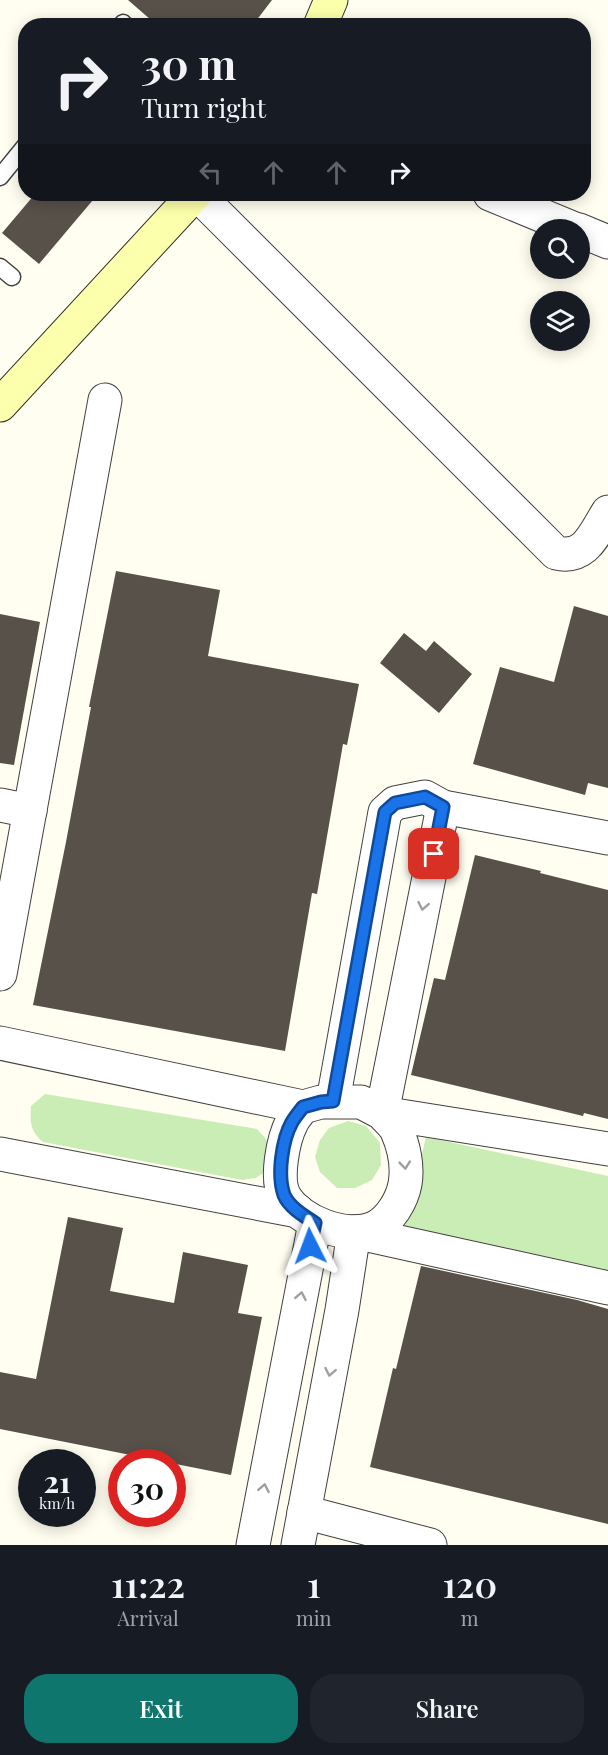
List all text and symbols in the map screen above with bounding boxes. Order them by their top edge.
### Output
text: 30 m [141,35,236,91]
icon: right [42,42,120,120]
text: Turn right [141,89,266,125]
icon: left [194,156,227,189]
icon: ahead [257,156,290,189]
icon: ahead [320,156,353,189]
icon: right [383,156,416,189]
map controls [530,219,590,351]
button: search [530,219,590,279]
button: layers [530,291,590,351]
pin [408,828,459,879]
icon: arrive [417,837,450,870]
one-way arrow [417,901,430,911]
one-way arrow [398,1161,411,1170]
position arrow [278,1214,342,1278]
one-way arrow [294,1291,307,1301]
one-way arrow [324,1367,337,1377]
speed limit sign: 30 [108,1449,186,1527]
text: 21 [43,1461,71,1501]
one-way arrow [257,1483,270,1493]
text: km/h [39,1493,75,1513]
text: 11:22 [111,1559,185,1607]
text: 1 [307,1559,321,1607]
text: 120 [442,1559,497,1607]
text: Arrival [117,1604,179,1631]
text: min [296,1604,332,1631]
text: m [461,1604,479,1631]
button: Exit [24,1674,298,1743]
button: Share [310,1674,584,1743]

